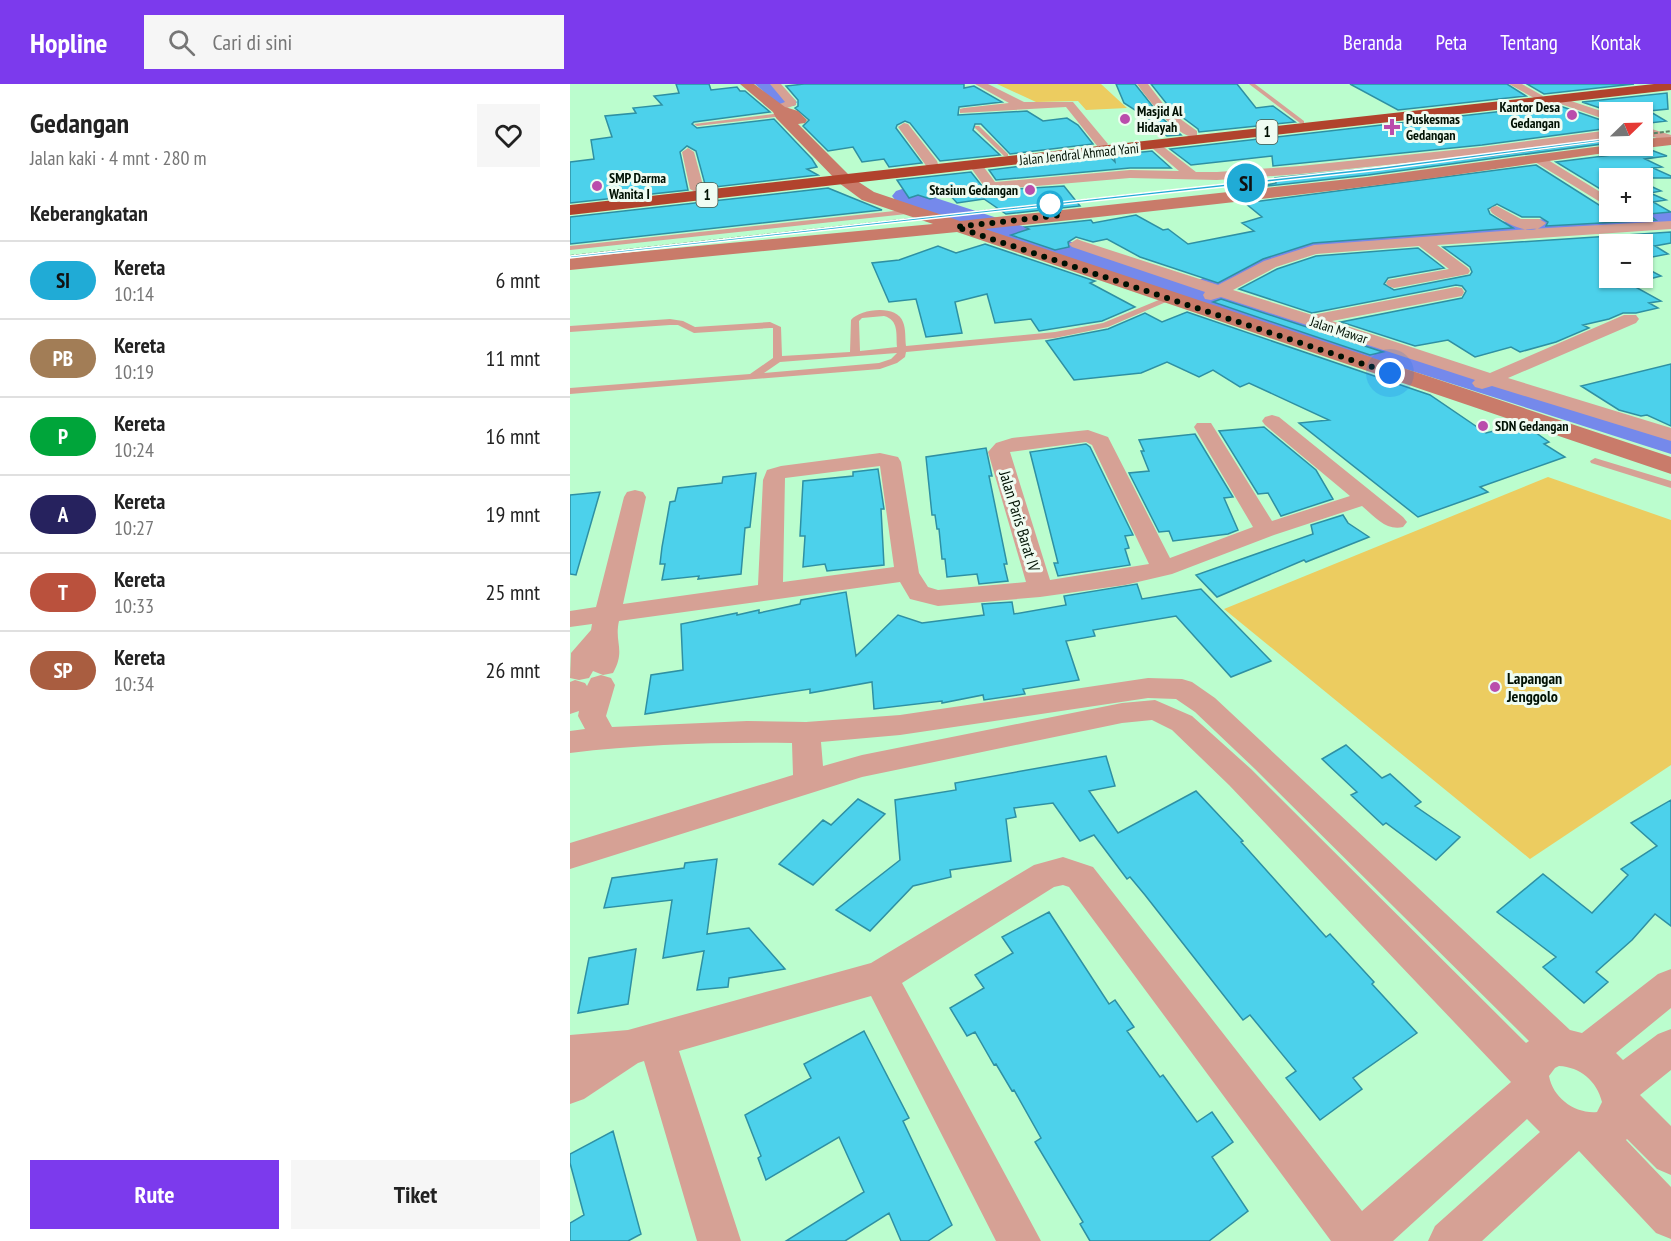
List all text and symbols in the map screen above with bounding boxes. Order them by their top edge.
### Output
search box [144,15,564,69]
text: Hopline [30,24,108,61]
icon: search [165,26,198,59]
text: Cari di sini [213,28,292,56]
text: Beranda [1343,29,1403,56]
text: Peta [1436,29,1467,56]
text: Tentang [1500,29,1558,56]
text: Kontak [1591,29,1641,56]
place label: Kantor Desa Gedangan [1499,98,1560,132]
place label: Masjid Al Hidayah [1137,102,1183,136]
north arrow [1599,102,1653,156]
map controls [1599,102,1653,288]
text: Gedangan [30,104,129,141]
button: heart [477,104,540,167]
marker: Kantor Desa Gedangan [1565,108,1579,122]
place label: Puskesmas Gedangan [1406,110,1460,144]
marker: Masjid Al Hidayah [1118,112,1132,126]
marker: Puskesmas Gedangan [1383,118,1401,136]
road number: 1 [1256,120,1278,144]
street label: Jalan Jendral Ahmad Yani [1017,139,1140,169]
text: Jalan kaki · 4 mnt · 280 m [30,145,207,171]
line badge: SI [1219,164,1273,202]
button: + [1599,168,1653,222]
place label: SMP Darma Wanita I [608,169,666,203]
text: SI [1239,170,1253,197]
marker: SMP Darma Wanita I [590,179,604,193]
place label: Stasiun Gedangan [929,181,1018,199]
road number: 1 [696,183,718,207]
marker: Stasiun Gedangan [1023,183,1037,197]
unlabelled marker [1037,191,1063,217]
text: Keberangkatan [30,199,148,227]
button: − [1599,234,1653,288]
text: Kereta [114,253,165,281]
text: 6 mnt [495,266,540,294]
text: SI [56,267,70,294]
text: 10:14 [114,281,154,307]
street label: Jalan Mawar [1307,312,1370,348]
text: Kereta [114,331,165,359]
text: 11 mnt [486,344,540,372]
text: PB [53,345,73,372]
your location [1375,358,1405,388]
text: 10:19 [114,359,154,385]
text: Kereta [114,409,165,437]
place label: SDN Gedangan [1495,417,1569,435]
marker: SDN Gedangan [1476,419,1490,433]
text: 16 mnt [486,422,540,450]
text: P [58,423,68,450]
text: 10:24 [114,437,154,463]
street label: Jalan Paris Barat IV [995,467,1045,574]
text: Kereta [114,487,165,515]
text: 19 mnt [486,500,540,528]
text: A [58,501,68,528]
text: 10:27 [114,515,154,541]
text: Kereta [114,565,165,593]
text: 25 mnt [486,578,540,606]
text: T [58,579,68,606]
text: 10:33 [114,593,154,619]
text: Kereta [114,643,165,671]
text: 26 mnt [486,656,540,684]
text: SP [53,657,73,684]
place label: Lapangan Jenggolo [1506,668,1562,706]
text: 10:34 [114,671,154,697]
marker: Lapangan Jenggolo [1488,680,1502,694]
button: Rute [30,1160,279,1229]
button: Tiket [291,1160,540,1229]

